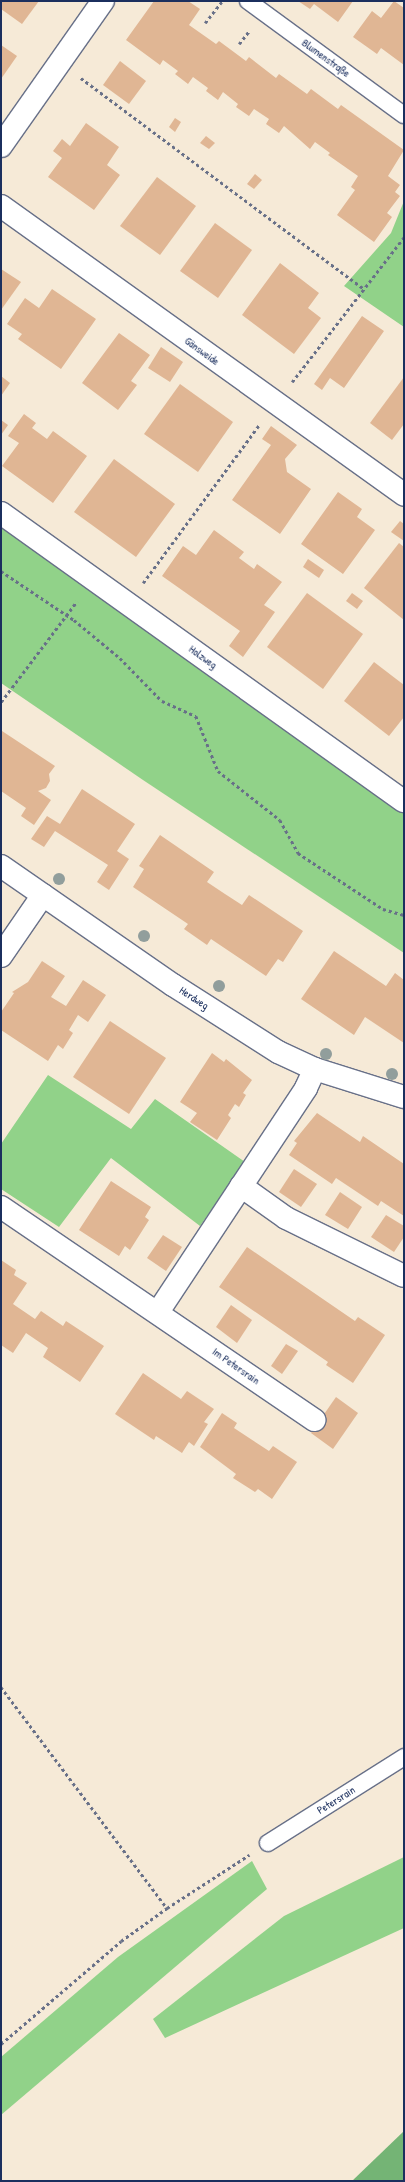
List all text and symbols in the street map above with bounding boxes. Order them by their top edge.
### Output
street label: Blumenstraße [299,36,353,80]
street label: Gänsweide [182,334,222,368]
street label: Holzweg [186,642,220,672]
street label: Herdweg [177,984,211,1012]
street label: Im Petersrain [210,1345,262,1387]
street label: Petersrain [315,1783,357,1817]

